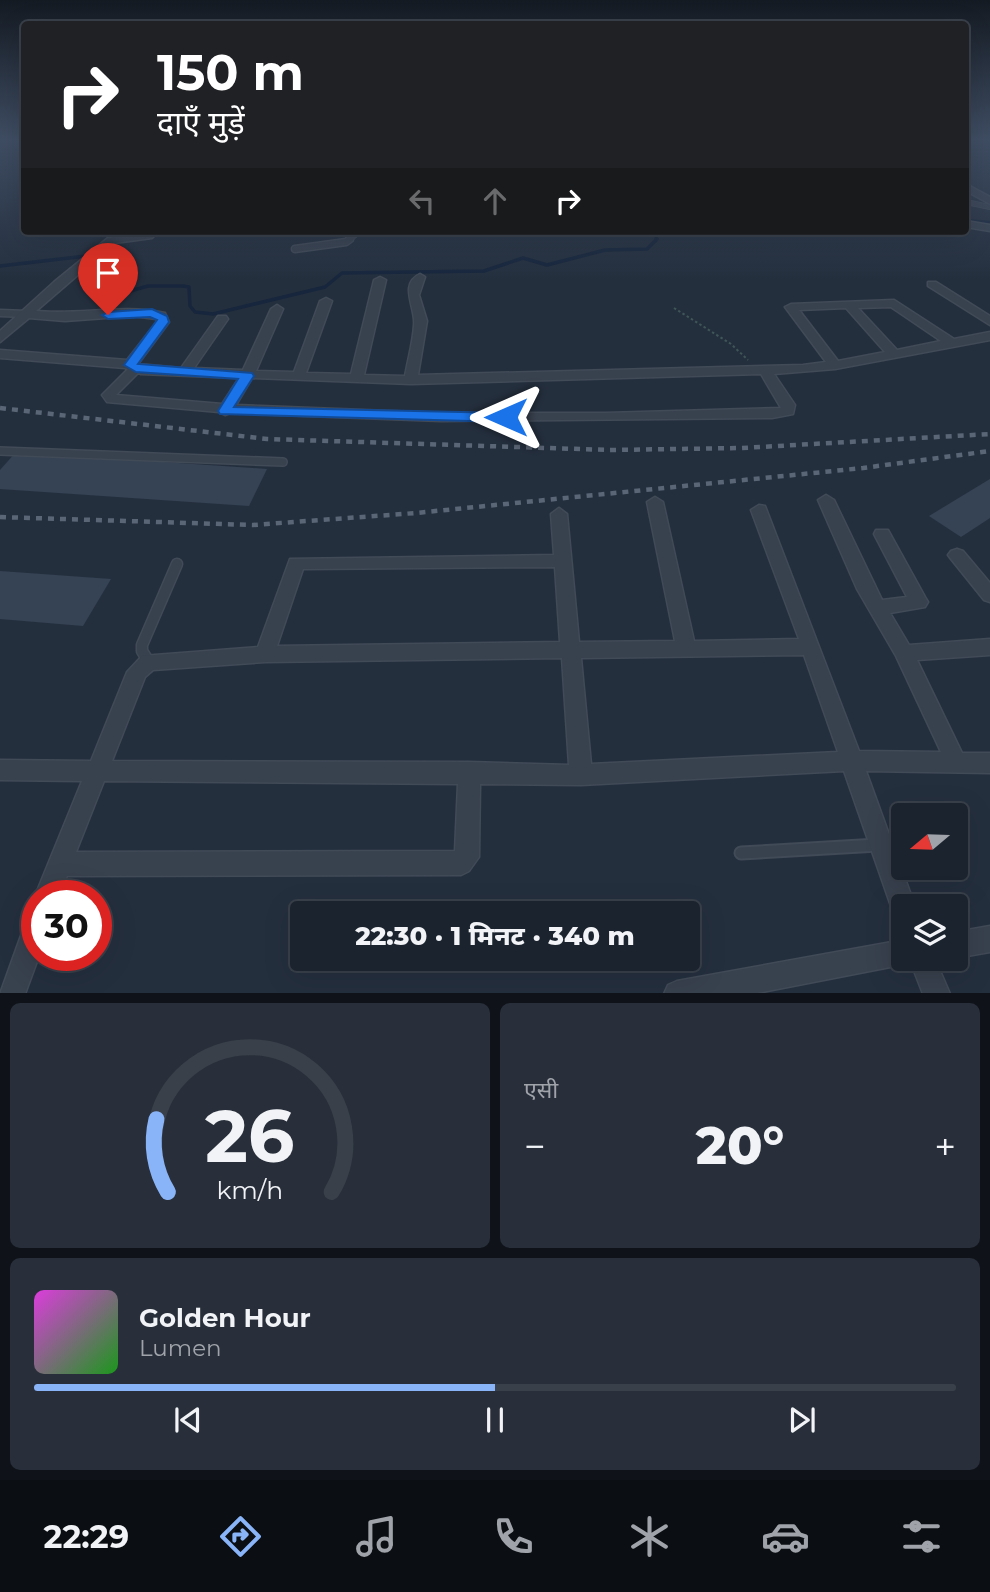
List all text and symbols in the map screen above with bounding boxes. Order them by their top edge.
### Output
text: 150 m [157,43,304,102]
icon: right [42,49,133,140]
text: दाएँ मुड़ें [157,103,245,142]
icon: left [403,182,441,220]
icon: ahead [476,182,514,220]
icon: right [549,182,587,220]
pin [78,243,138,315]
icon: arrive [89,254,127,292]
position arrow [469,380,543,454]
north arrow [891,803,968,880]
map controls [891,803,968,971]
speed limit sign: 30 [21,880,112,971]
button: layers [891,894,968,971]
text: 22:30 · 1 मिनट · 340 m [355,920,635,952]
text: एसी [524,1076,558,1104]
text: 26 [205,1092,295,1180]
text: 20° [696,1114,784,1177]
text: − [524,1123,546,1170]
text: + [934,1123,956,1170]
text: km/h [217,1174,283,1204]
text: Golden Hour [139,1302,311,1334]
text: Lumen [139,1334,222,1362]
icon: previous [169,1401,207,1439]
icon: pause [476,1401,514,1439]
icon: next [783,1401,821,1439]
icon: directions [216,1512,265,1561]
icon: music [352,1512,401,1561]
icon: phone [489,1512,538,1561]
icon: climate [625,1512,674,1561]
icon: car [761,1512,810,1561]
icon: filters [897,1512,946,1561]
text: 22:29 [44,1517,129,1556]

